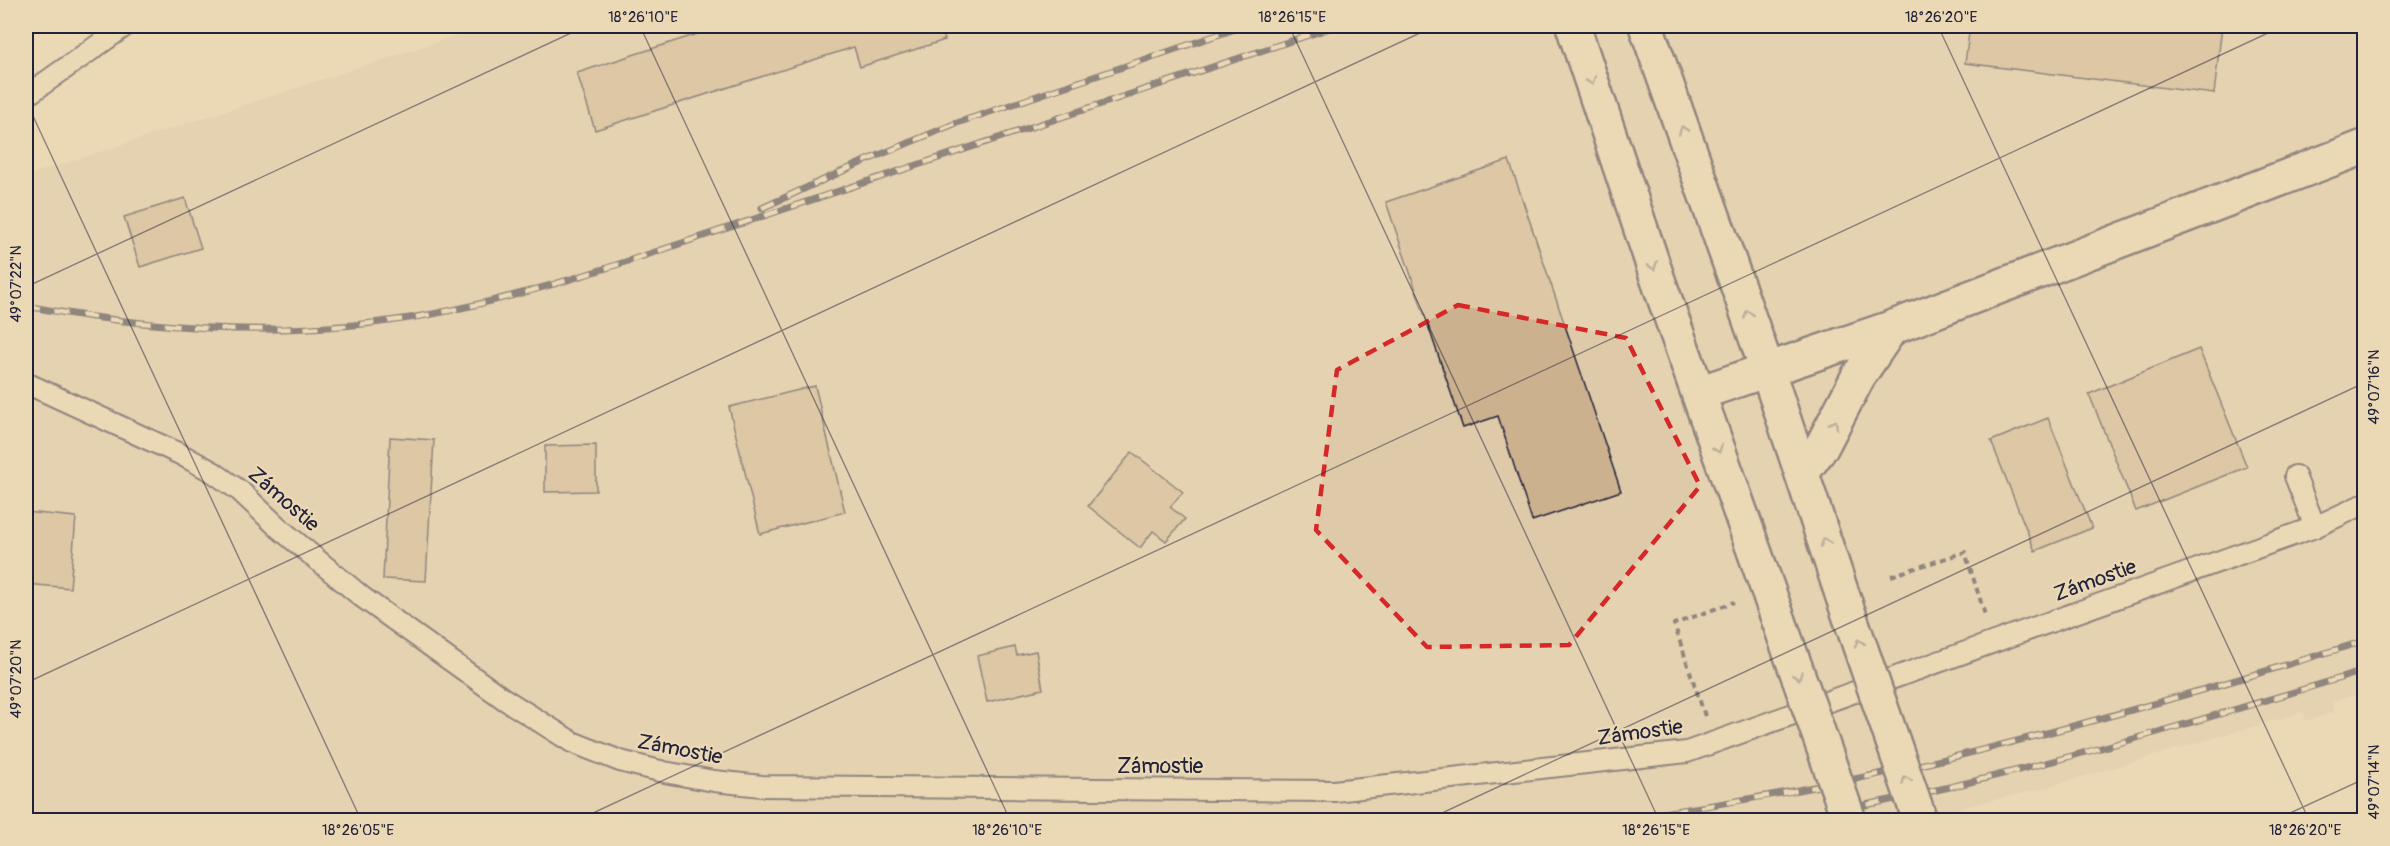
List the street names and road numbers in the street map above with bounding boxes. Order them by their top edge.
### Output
street label: Zámostie [242,461,325,538]
street label: Zámostie [2050,553,2141,608]
street label: Zámostie [1596,713,1685,752]
street label: Zámostie [635,728,725,771]
street label: Zámostie [1117,753,1204,780]

